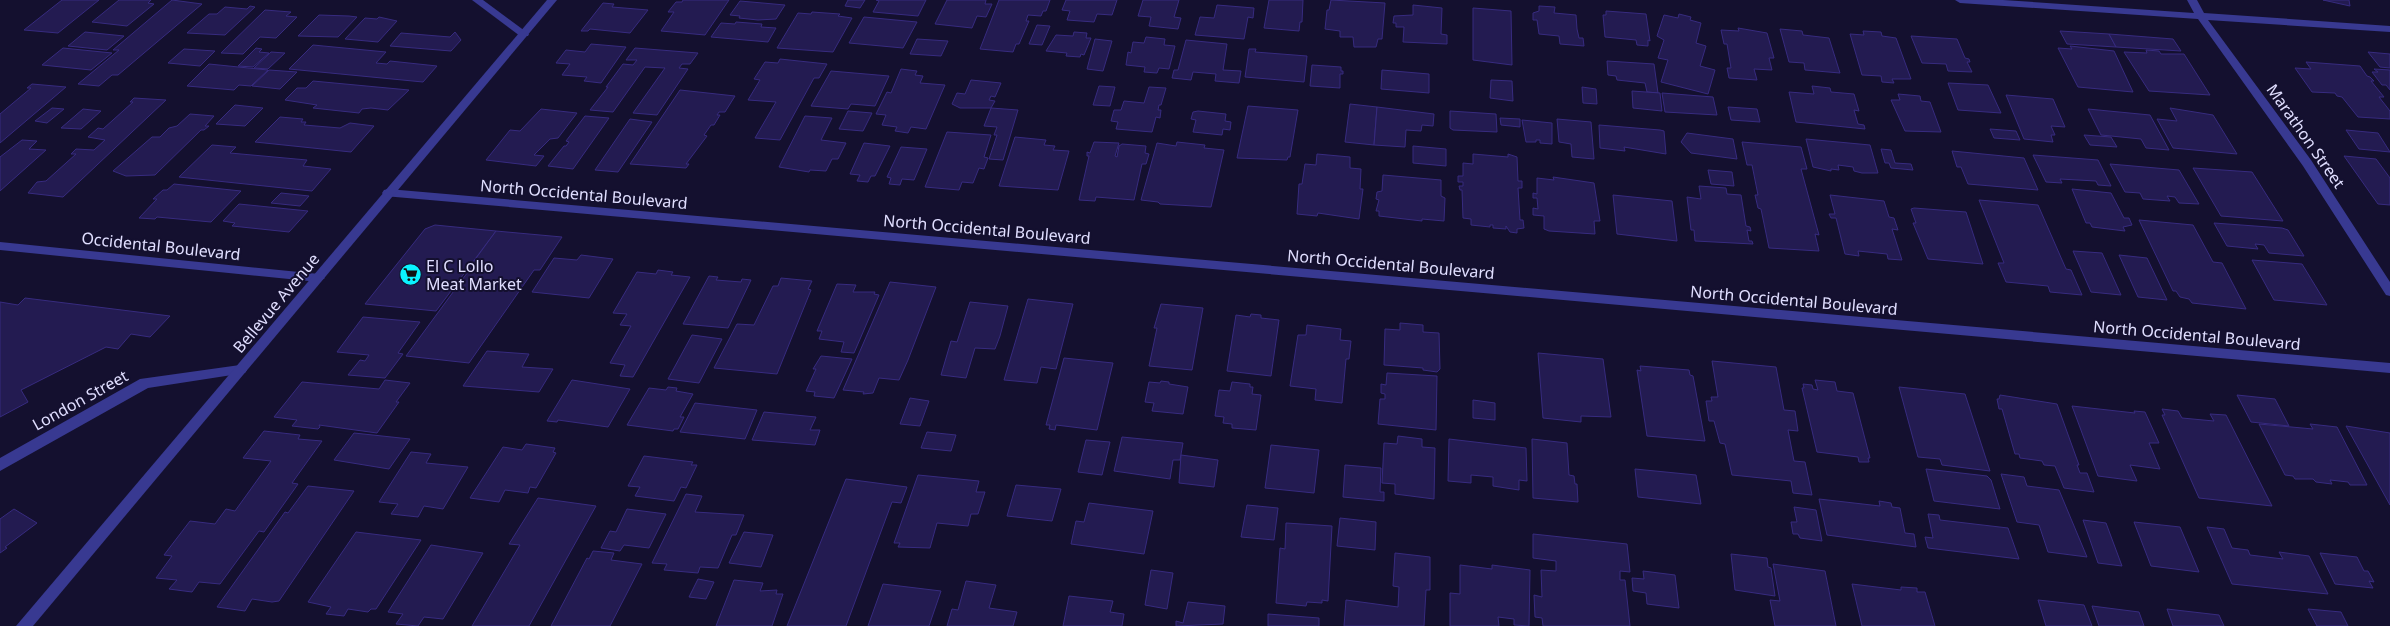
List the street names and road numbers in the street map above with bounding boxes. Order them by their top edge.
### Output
street label: Marathon Street [2262,79,2350,193]
street label: North Occidental Boulevard [479,174,689,214]
street label: North Occidental Boulevard [882,209,1092,249]
street label: Occidental Boulevard [80,227,242,265]
street label: North Occidental Boulevard [1286,244,1496,284]
street label: Bellevue Avenue [228,249,324,357]
street label: North Occidental Boulevard [1689,280,1899,320]
street label: North Occidental Boulevard [2092,315,2302,355]
street label: London Street [28,365,132,435]

